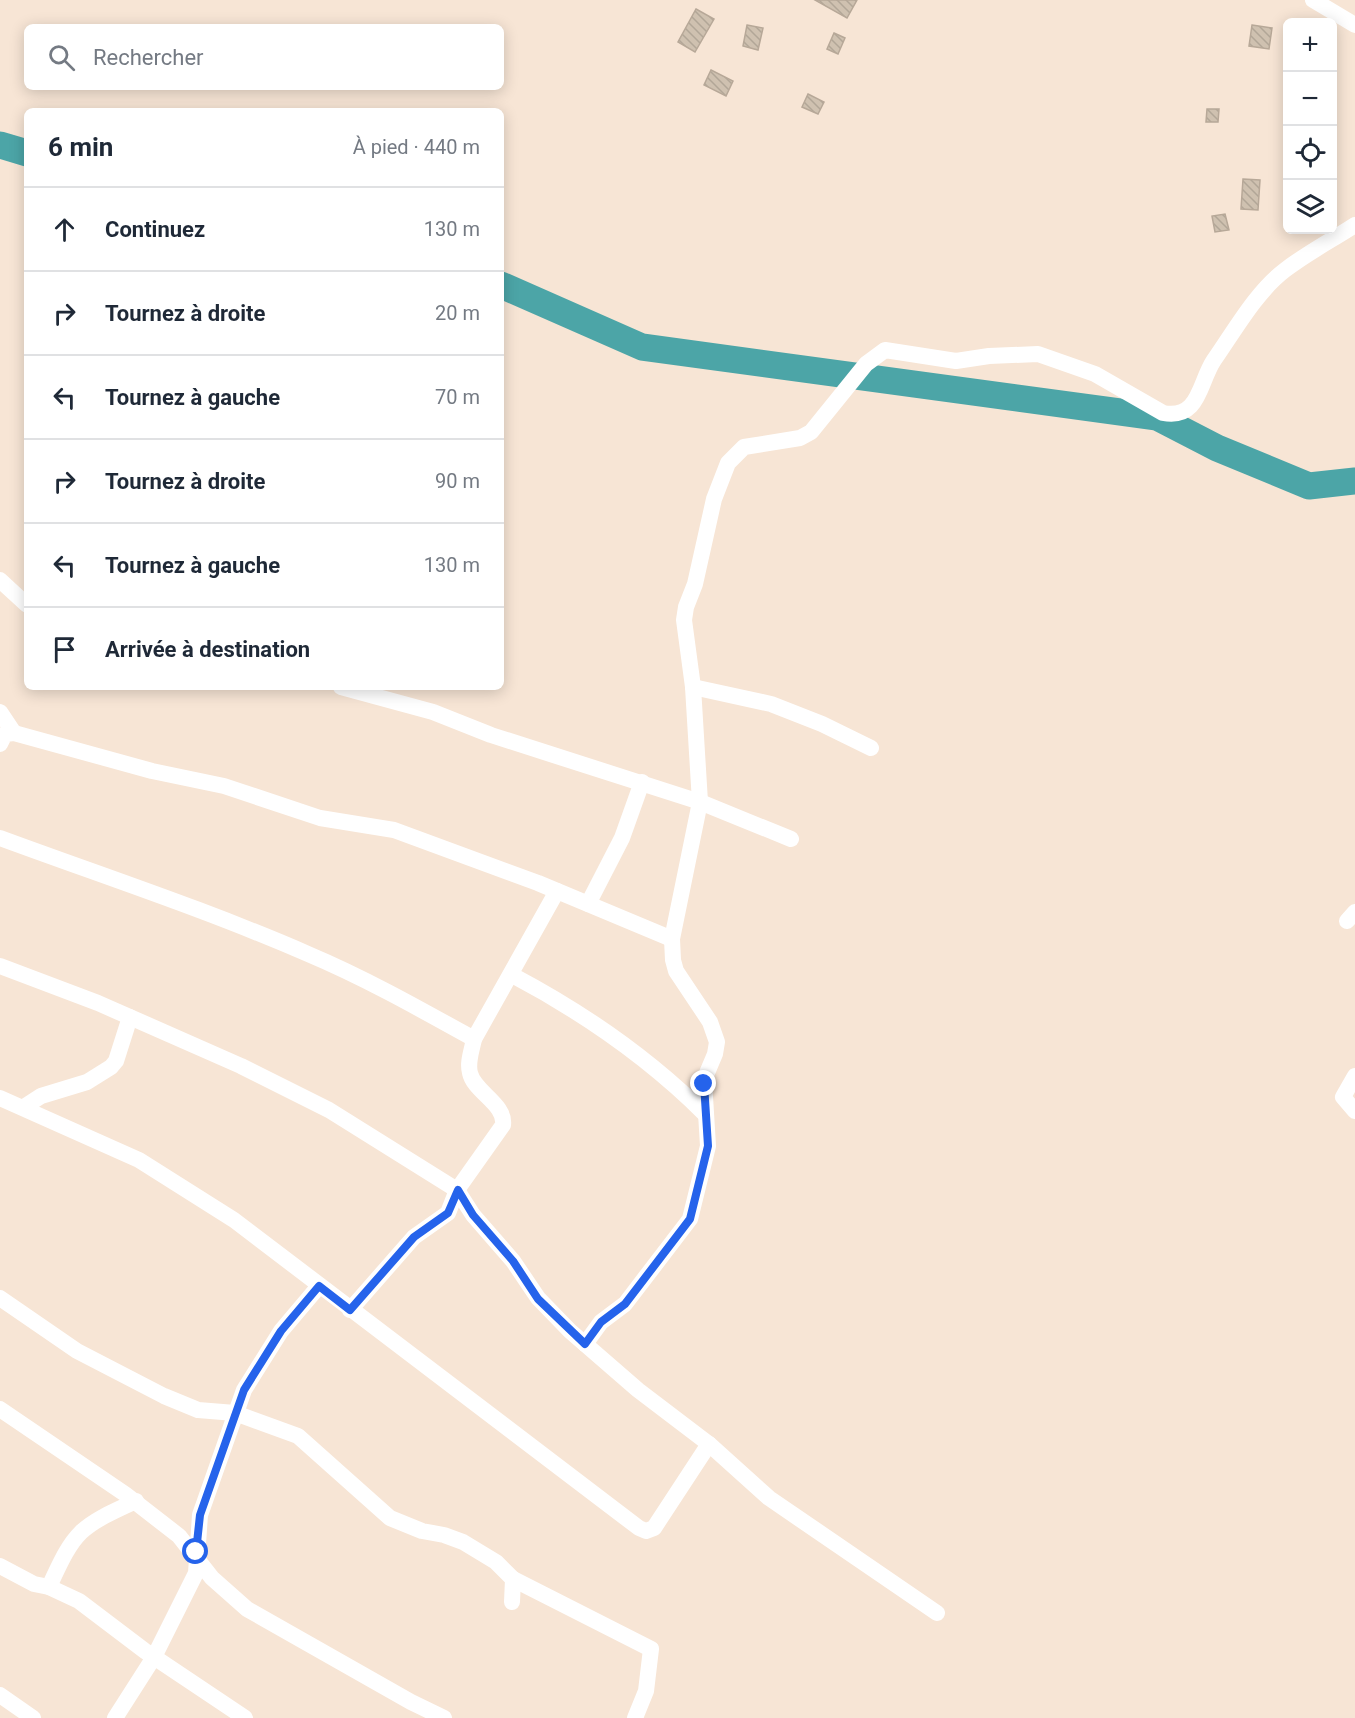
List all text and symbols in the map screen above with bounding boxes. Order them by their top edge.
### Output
map controls [1283,18,1337,234]
button: + [1283,18,1337,72]
search box [24,24,504,90]
icon: search [45,41,78,74]
text: Rechercher [93,45,204,70]
button: − [1283,72,1337,126]
button: locate [1283,126,1337,180]
text: 6 min [48,132,113,162]
text: À pied · 440 m [353,135,480,159]
button: layers [1283,180,1337,234]
icon: ahead [48,213,81,246]
text: Continuez [105,217,205,242]
text: 130 m [424,217,480,241]
icon: right [48,297,81,330]
text: Tournez à droite [105,301,265,326]
text: 20 m [435,301,480,325]
icon: left [48,381,81,414]
text: Tournez à gauche [105,385,280,410]
text: 70 m [435,385,480,409]
icon: right [48,465,81,498]
text: Tournez à droite [105,469,265,494]
text: 90 m [435,469,480,493]
icon: left [48,549,81,582]
text: Tournez à gauche [105,553,280,578]
text: 130 m [424,553,480,577]
icon: arrive [48,633,81,666]
text: Arrivée à destination [105,637,310,662]
route end [690,1070,716,1096]
route start [182,1538,208,1564]

